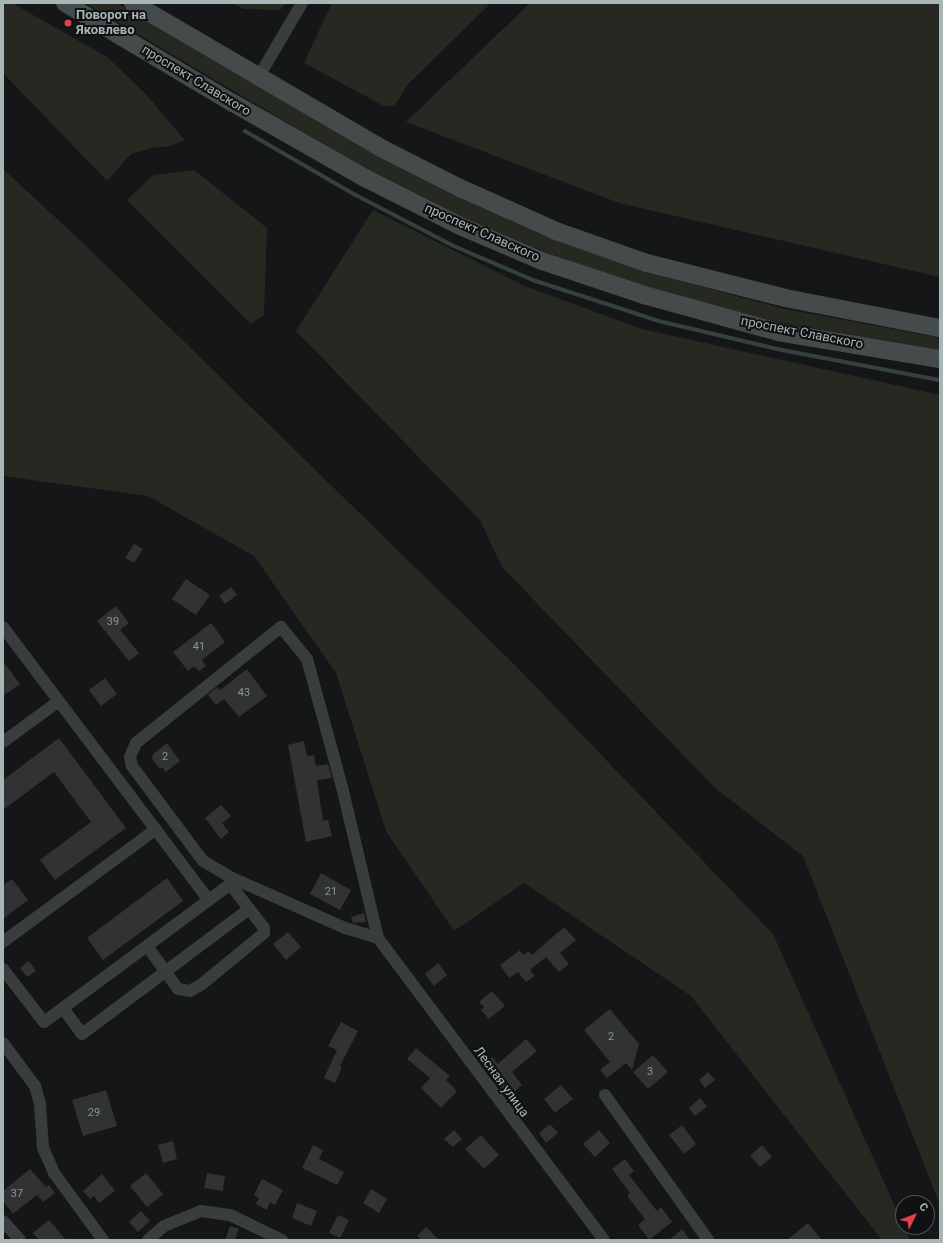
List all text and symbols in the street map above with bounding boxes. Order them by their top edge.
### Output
place label: Поворот на Яковлево [76,8,146,39]
marker: Поворот на Яковлево [63,18,73,28]
street label: проспект Славского [139,42,253,120]
street label: проспект Славского [422,201,542,265]
street label: проспект Славского [740,313,864,353]
house number: 39 [107,615,119,629]
house number: 41 [193,640,205,654]
house number: 43 [238,686,250,700]
house number: 2 [162,750,168,764]
house number: 21 [325,885,337,899]
house number: 2 [608,1030,614,1044]
street label: Лесная улица [470,1044,532,1120]
house number: 3 [647,1065,653,1079]
house number: 29 [88,1106,100,1120]
house number: 37 [11,1187,23,1201]
north arrow [895,1195,935,1235]
text: С [916,1200,931,1214]

